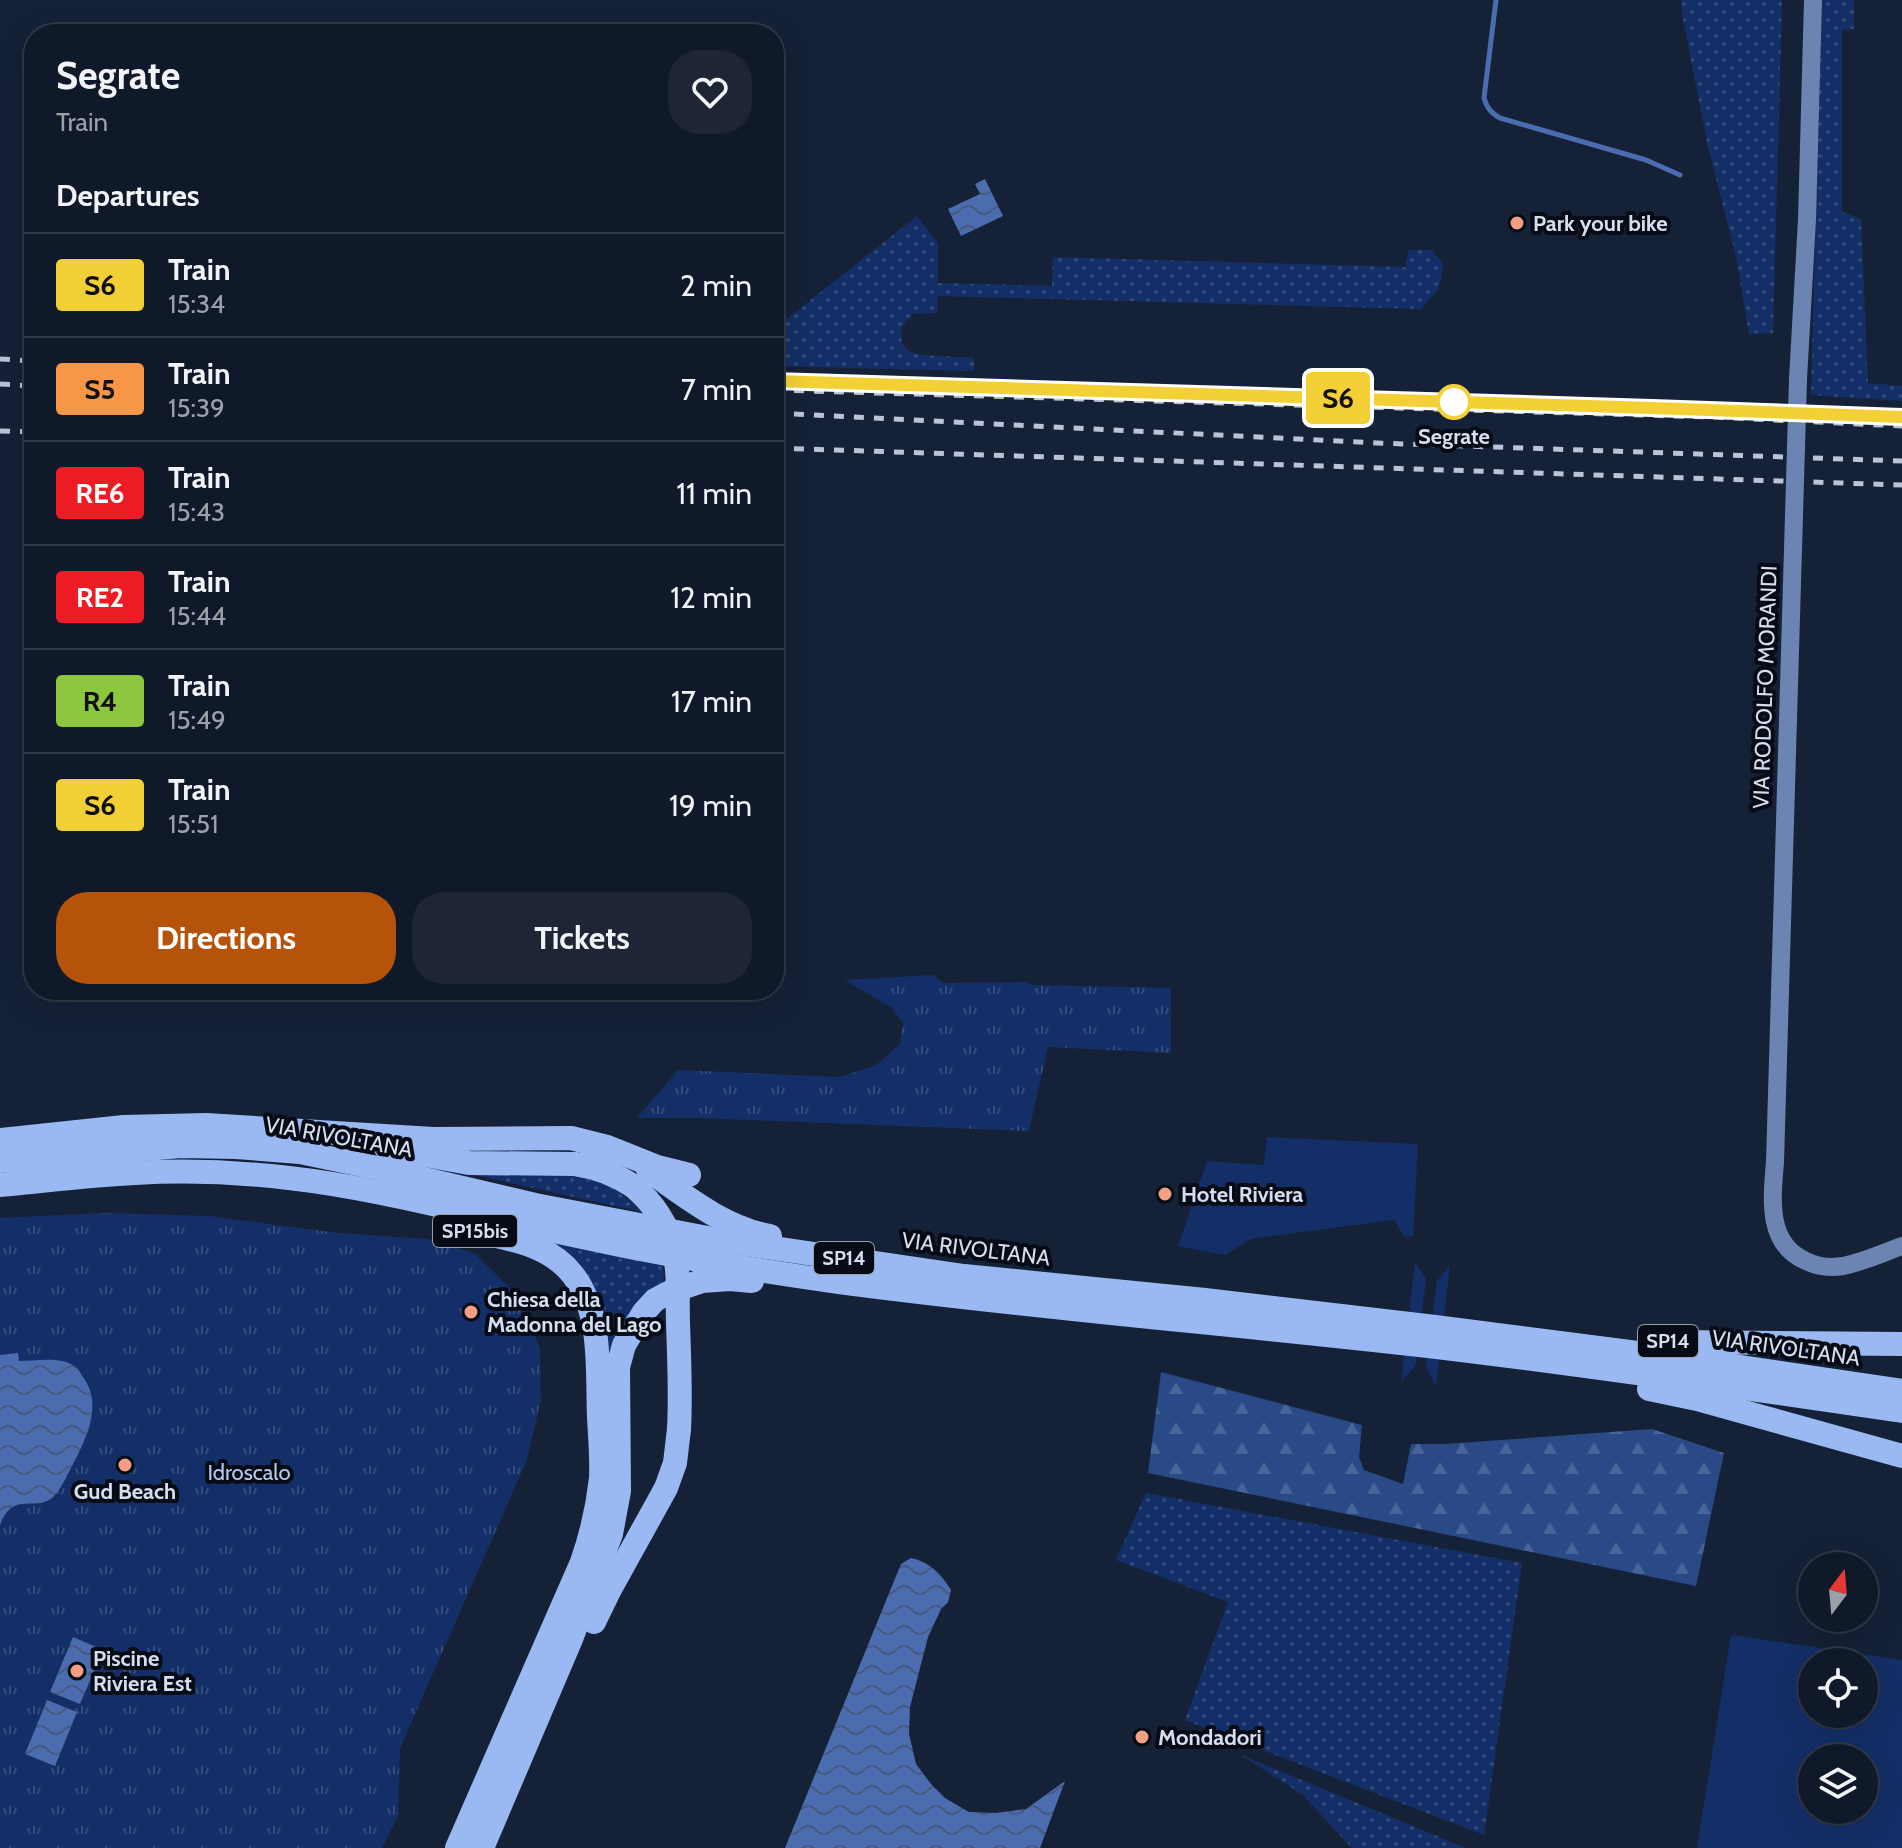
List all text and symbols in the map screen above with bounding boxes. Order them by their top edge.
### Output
button: heart [668,50,752,134]
text: Segrate [56,52,180,99]
text: Train [56,106,108,138]
text: Departures [56,177,200,214]
place label: Park your bike [1533,210,1668,237]
marker: Park your bike [1508,214,1526,232]
text: Train [168,251,231,288]
text: 2 min [680,267,752,304]
text: S6 [84,268,116,302]
text: 15:34 [168,288,225,320]
text: Train [168,355,231,392]
text: 7 min [681,371,752,408]
text: S5 [84,372,116,406]
line badge: S6 [1302,372,1374,424]
text: S6 [1322,381,1354,415]
marker: Segrate [1437,385,1471,419]
text: 15:39 [168,392,225,424]
place label: Segrate [1418,423,1490,450]
text: Train [168,459,231,496]
text: 11 min [676,475,752,512]
text: RE6 [75,476,125,510]
text: 15:43 [168,496,225,528]
text: Train [168,563,231,600]
street label: VIA RODOLFO MORANDI [1747,565,1783,809]
text: 12 min [670,579,752,616]
text: RE2 [76,580,124,614]
text: 15:44 [168,600,226,632]
text: Train [168,667,231,704]
text: 17 min [671,683,752,720]
text: R4 [83,684,117,718]
text: 15:49 [168,704,226,736]
text: Train [168,771,231,808]
text: 19 min [669,787,752,824]
text: S6 [84,788,116,822]
text: 15:51 [168,808,219,840]
button: Directions [56,892,396,984]
button: Tickets [412,892,752,984]
street label: VIA RIVOLTANA [263,1111,415,1163]
place label: Hotel Riviera [1181,1181,1303,1208]
marker: Hotel Riviera [1156,1185,1174,1203]
road number: SP15bis [433,1215,517,1247]
street label: VIA RIVOLTANA [900,1227,1052,1272]
road number: SP14 [814,1242,874,1274]
place label: Chiesa della Madonna del Lago [487,1286,662,1338]
marker: Chiesa della Madonna del Lago [462,1303,480,1321]
street label: VIA RIVOLTANA [1710,1324,1862,1372]
road number: SP14 [1638,1325,1698,1357]
marker: Gud Beach [116,1456,134,1474]
park label: Idroscalo [207,1459,291,1486]
place label: Gud Beach [74,1478,176,1505]
north arrow [1798,1552,1878,1632]
map controls [1798,1552,1878,1824]
place label: Piscine Riviera Est [93,1645,192,1697]
button: locate [1798,1648,1878,1728]
marker: Piscine Riviera Est [68,1662,86,1680]
place label: Mondadori [1158,1724,1262,1751]
marker: Mondadori [1133,1728,1151,1746]
button: layers [1798,1744,1878,1824]

